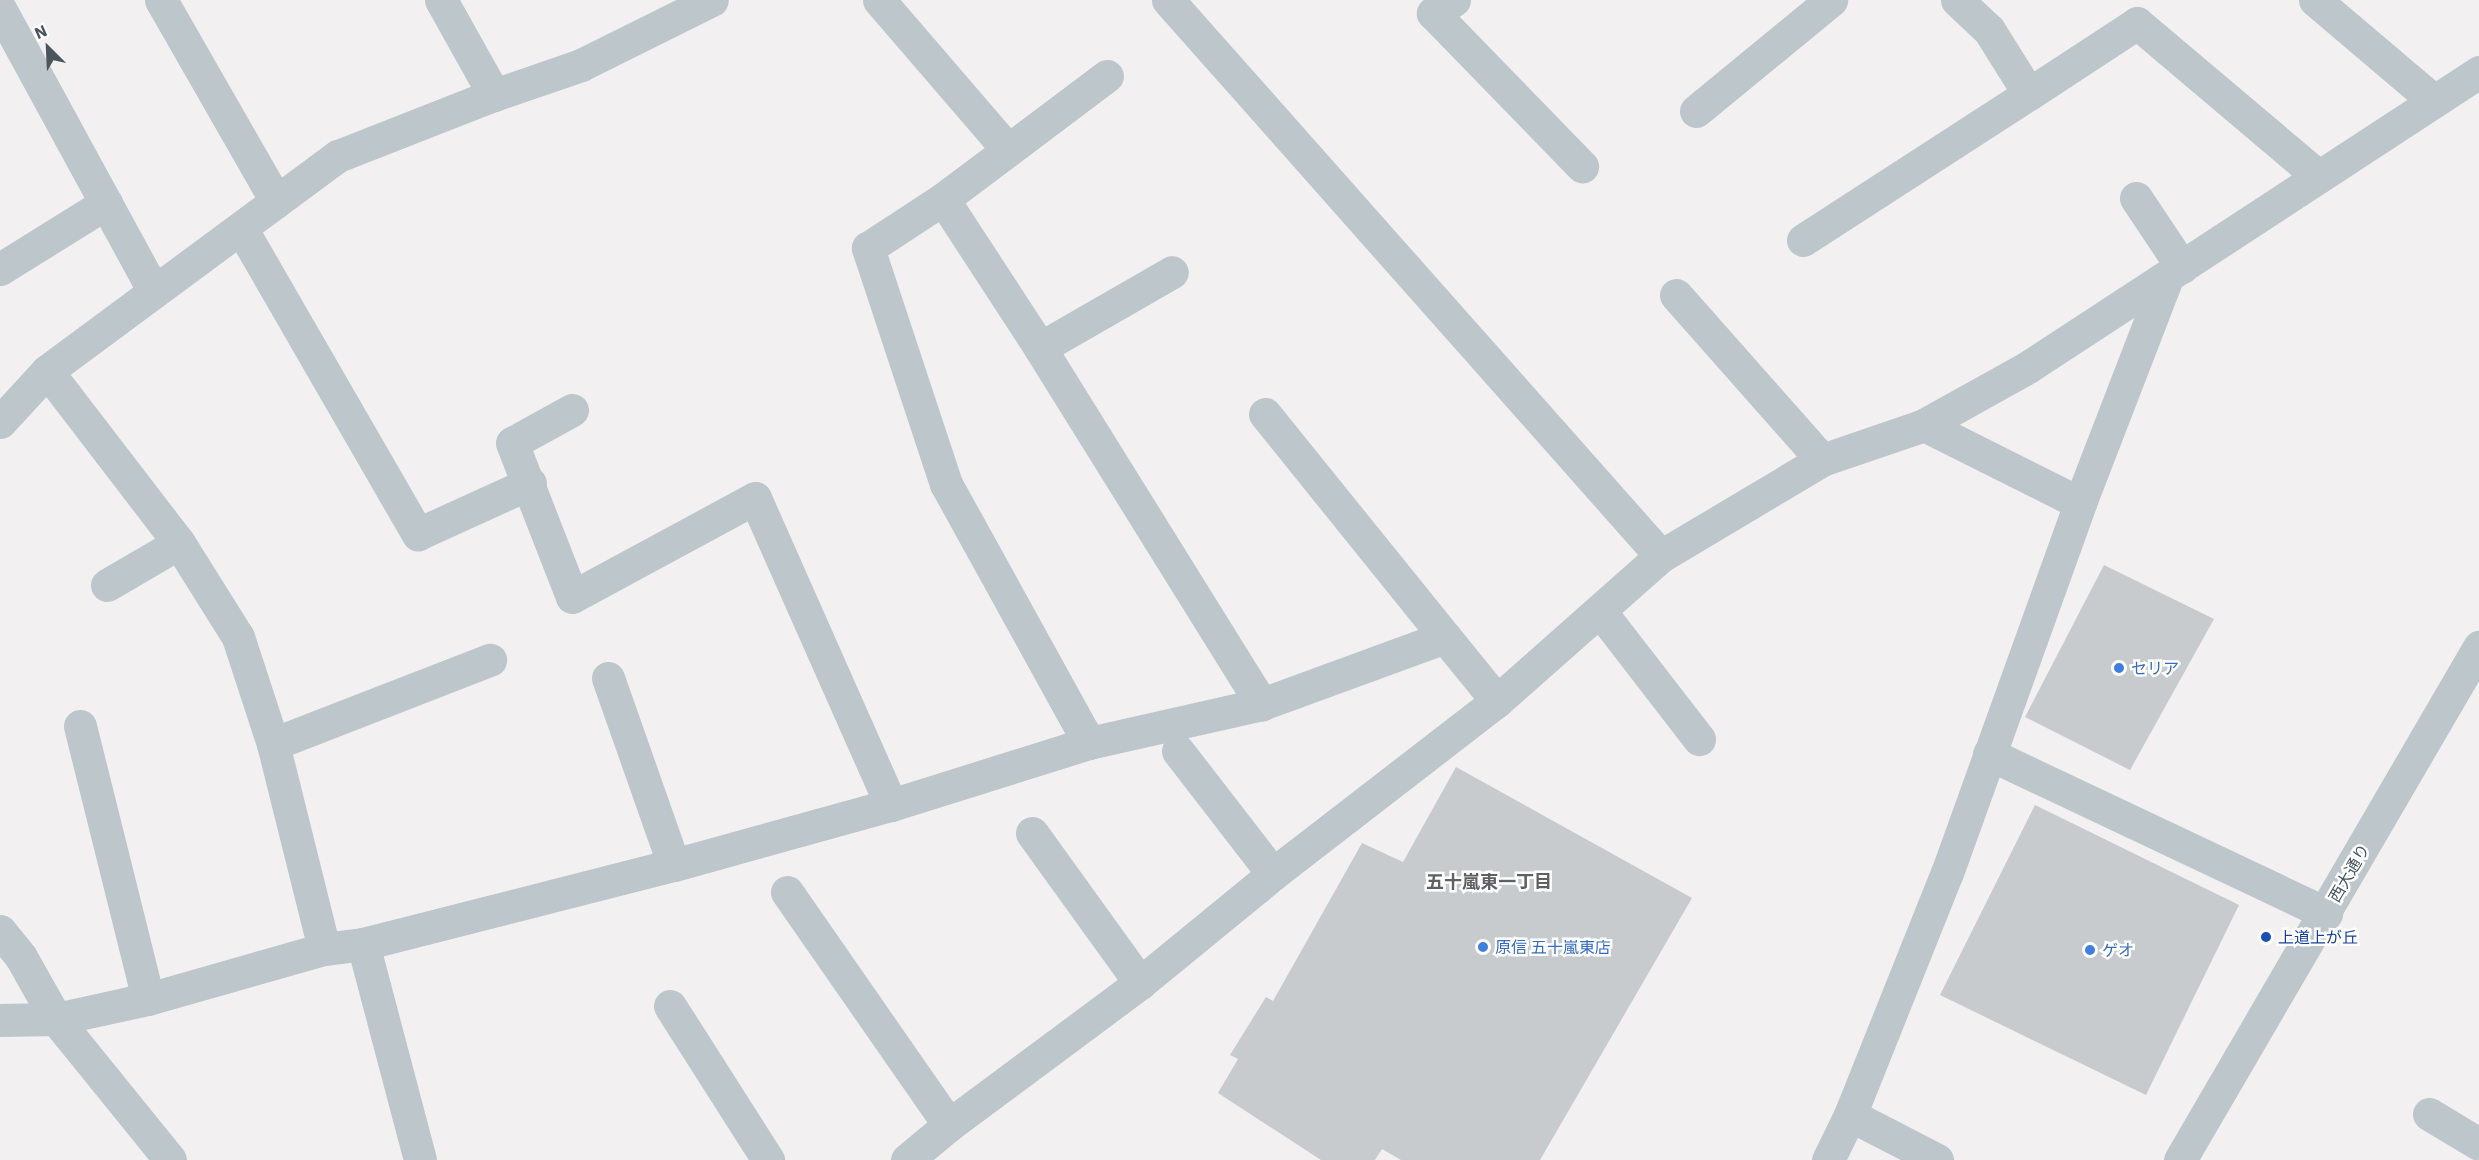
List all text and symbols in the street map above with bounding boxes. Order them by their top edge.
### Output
north arrow [18,18,78,78]
text: N [31,20,50,43]
place label: セリア [2131,658,2179,678]
marker: セリア [2112,661,2126,675]
street label: 西大通り [2325,840,2373,906]
district label: 五十嵐東一丁目 [1426,871,1552,893]
place label: 上道上が丘 [2278,927,2358,947]
marker: 上道上が丘 [2259,930,2273,944]
place label: 原信 五十嵐東店 [1495,937,1611,957]
marker: 原信 五十嵐東店 [1476,940,1490,954]
place label: ゲオ [2102,940,2134,960]
marker: ゲオ [2083,943,2097,957]

